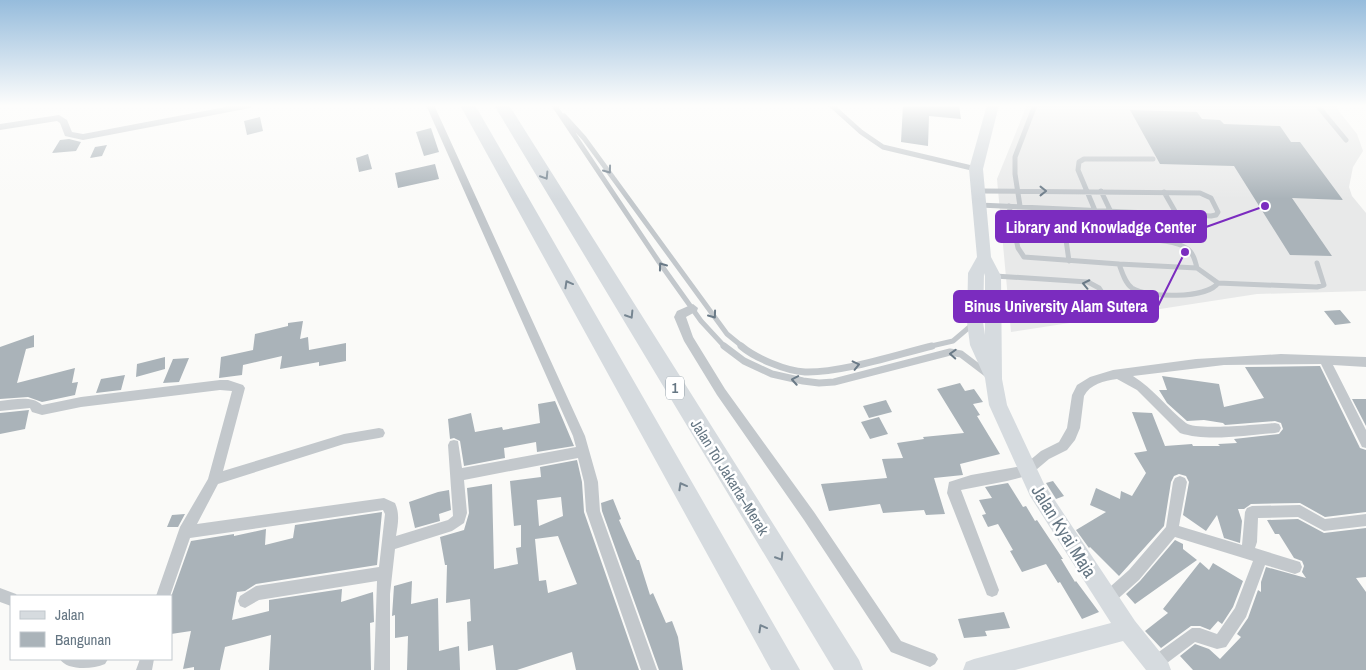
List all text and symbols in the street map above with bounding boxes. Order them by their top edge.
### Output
one-way arrow [602,164,610,173]
one-way arrow [538,171,548,180]
one-way arrow [1040,186,1047,196]
callout: Library and Knowladge Center [996,211,1206,242]
text: Library and Knowladge Center [1006,216,1197,238]
one-way arrow [659,263,669,272]
one-way arrow [1081,279,1090,289]
one-way arrow [564,280,574,289]
callout: Binus University Alam Sutera [954,291,1158,322]
text: Binus University Alam Sutera [964,295,1148,317]
one-way arrow [624,309,633,318]
one-way arrow [708,309,716,318]
one-way arrow [949,349,957,360]
one-way arrow [851,360,860,370]
one-way arrow [790,375,799,385]
road number: 1 [666,376,684,399]
street label: Jalan Tol Jakarta–Merak [686,415,775,540]
street label: Jalan Kyai Maja [1026,480,1102,582]
one-way arrow [678,482,688,491]
one-way arrow [773,552,783,561]
legend [10,595,172,660]
text: Jalan [55,604,84,625]
one-way arrow [758,624,768,633]
text: Bangunan [55,629,111,650]

